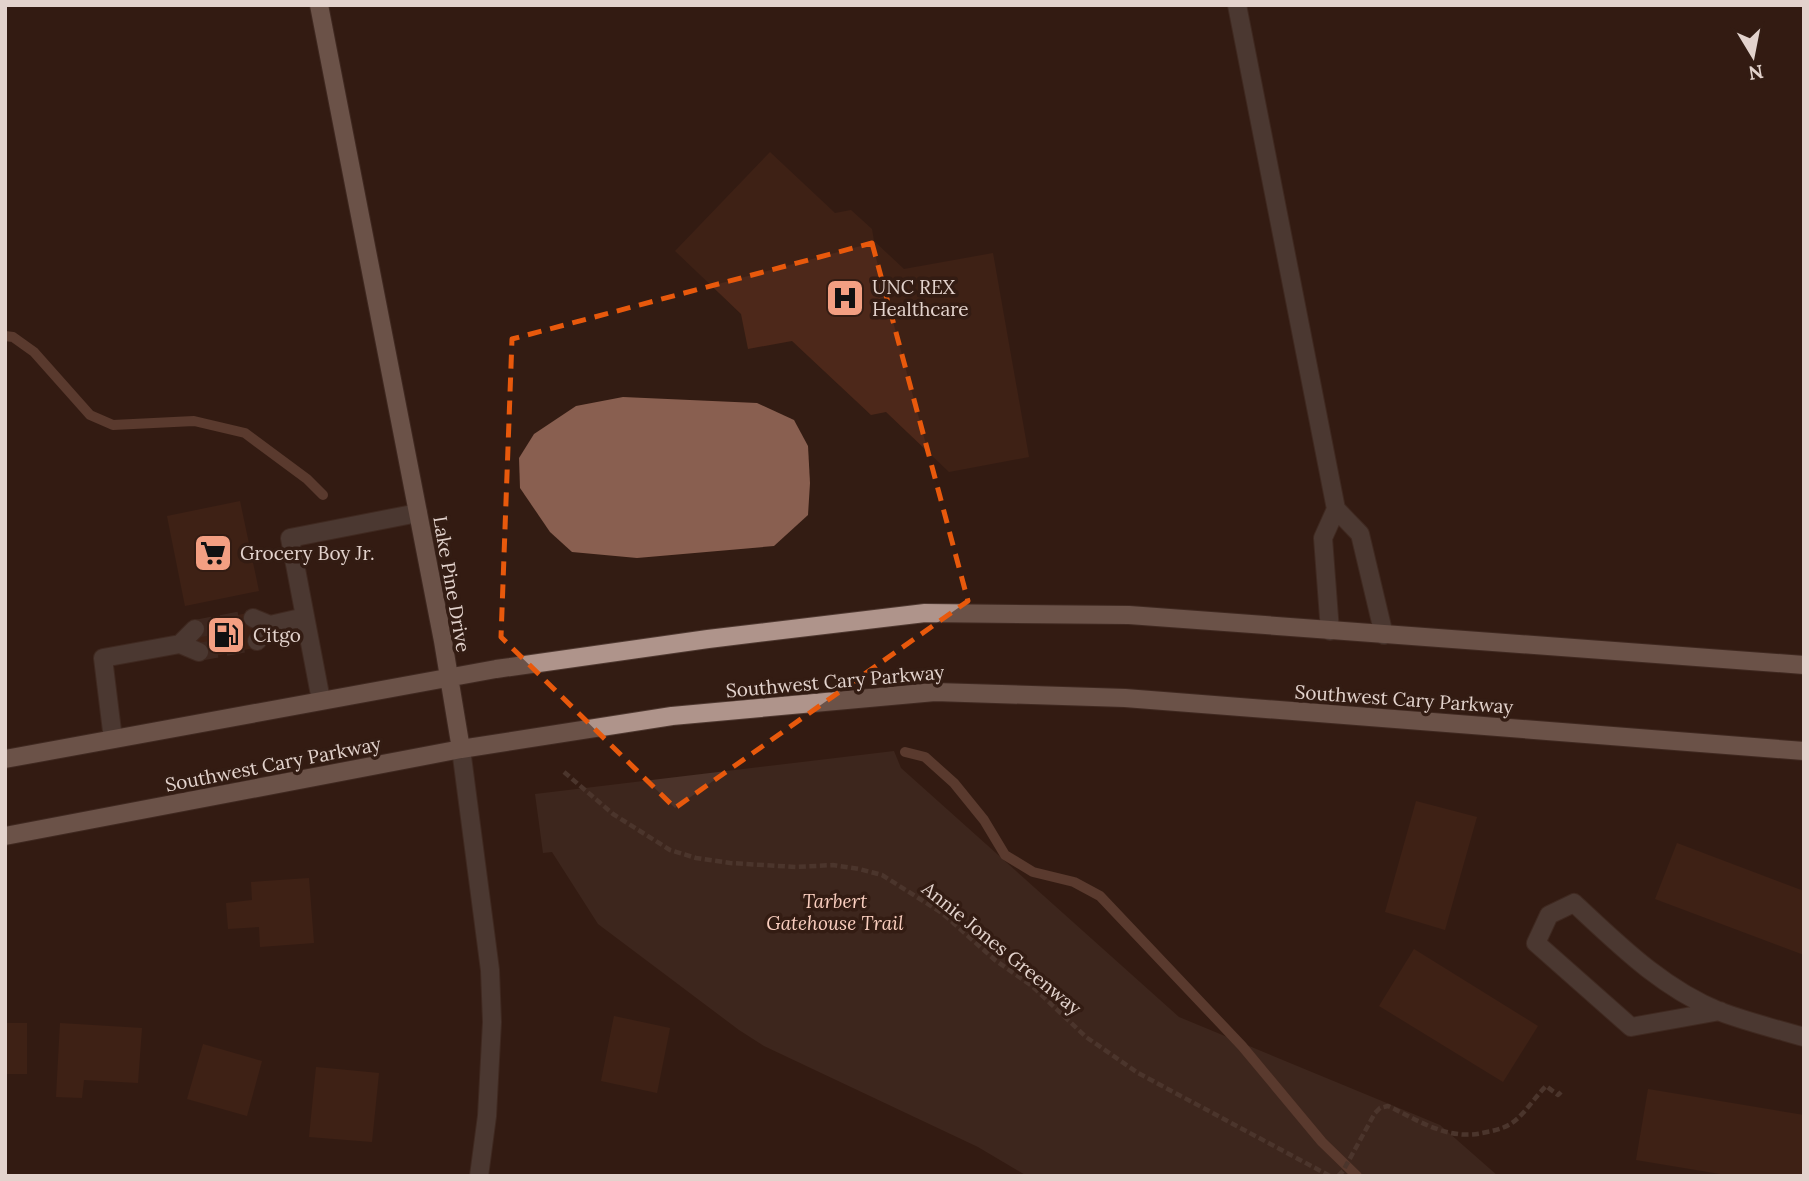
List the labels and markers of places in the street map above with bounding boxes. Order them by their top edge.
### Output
place label: UNC REX Healthcare [872,275,969,321]
hospital icon: UNC REX Healthcare [824,277,866,319]
supermarket icon: Grocery Boy Jr. [192,532,234,574]
place label: Grocery Boy Jr. [240,541,375,565]
fuel station icon: Citgo [205,614,247,656]
place label: Citgo [253,623,301,647]

